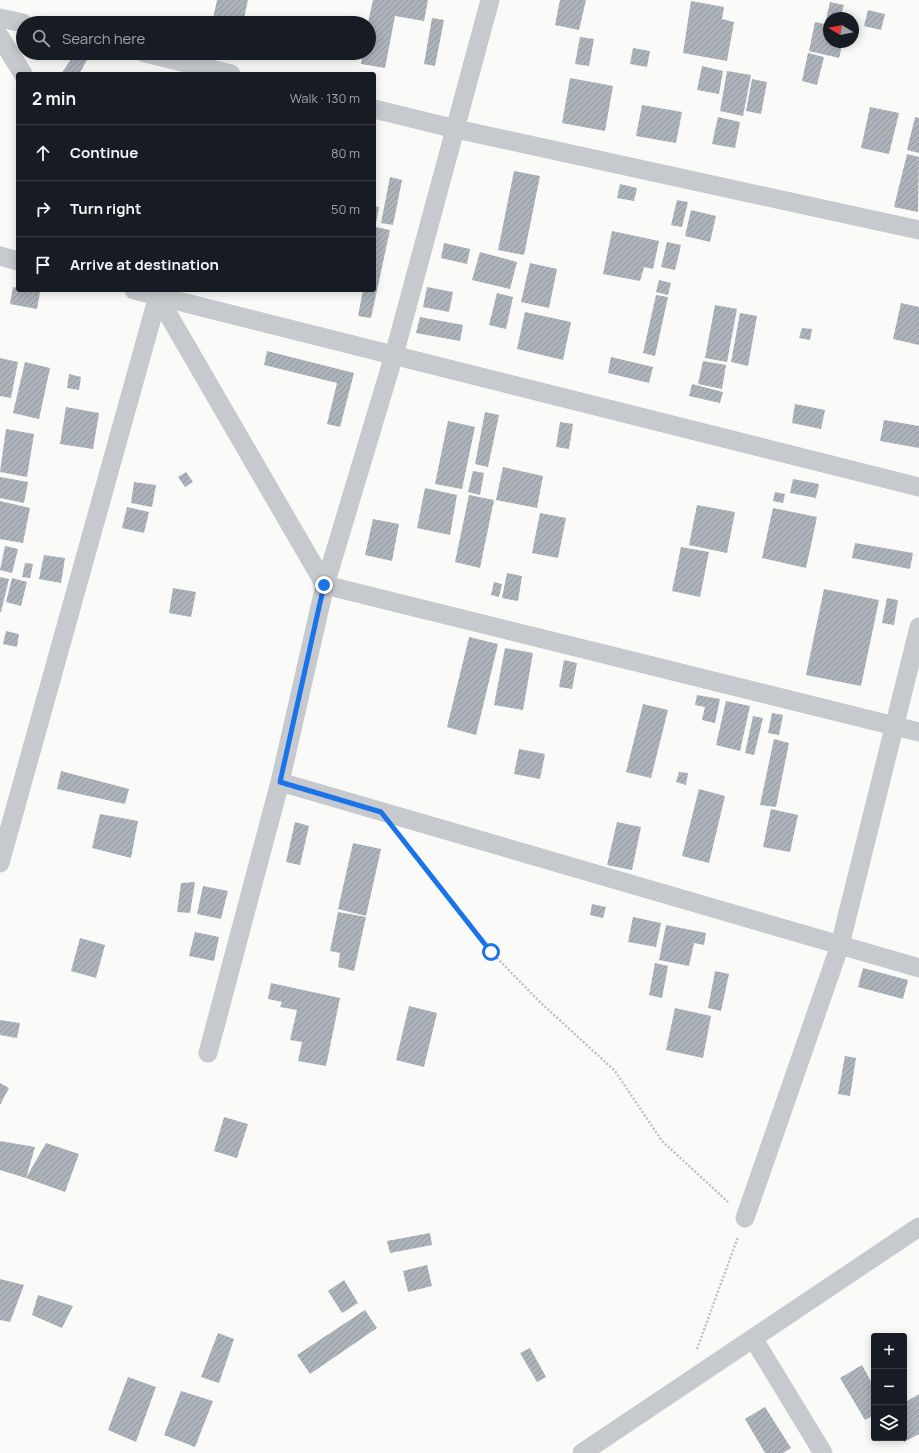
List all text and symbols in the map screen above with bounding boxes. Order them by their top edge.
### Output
north arrow [823,12,859,48]
search box [16,16,376,60]
icon: search [30,27,52,49]
text: Search here [62,28,145,49]
text: 2 min [32,87,76,110]
text: Walk · 130 m [290,89,360,107]
icon: ahead [32,142,54,164]
text: Continue [70,142,138,163]
text: 80 m [331,144,360,162]
icon: right [32,198,54,220]
text: Turn right [70,198,141,219]
text: 50 m [331,200,360,218]
icon: arrive [32,254,54,276]
text: Arrive at destination [70,254,219,275]
route end [315,576,333,594]
route start [482,943,500,961]
map controls [871,1333,907,1441]
button: + [871,1333,907,1369]
button: − [871,1369,907,1405]
button: layers [871,1405,907,1441]

